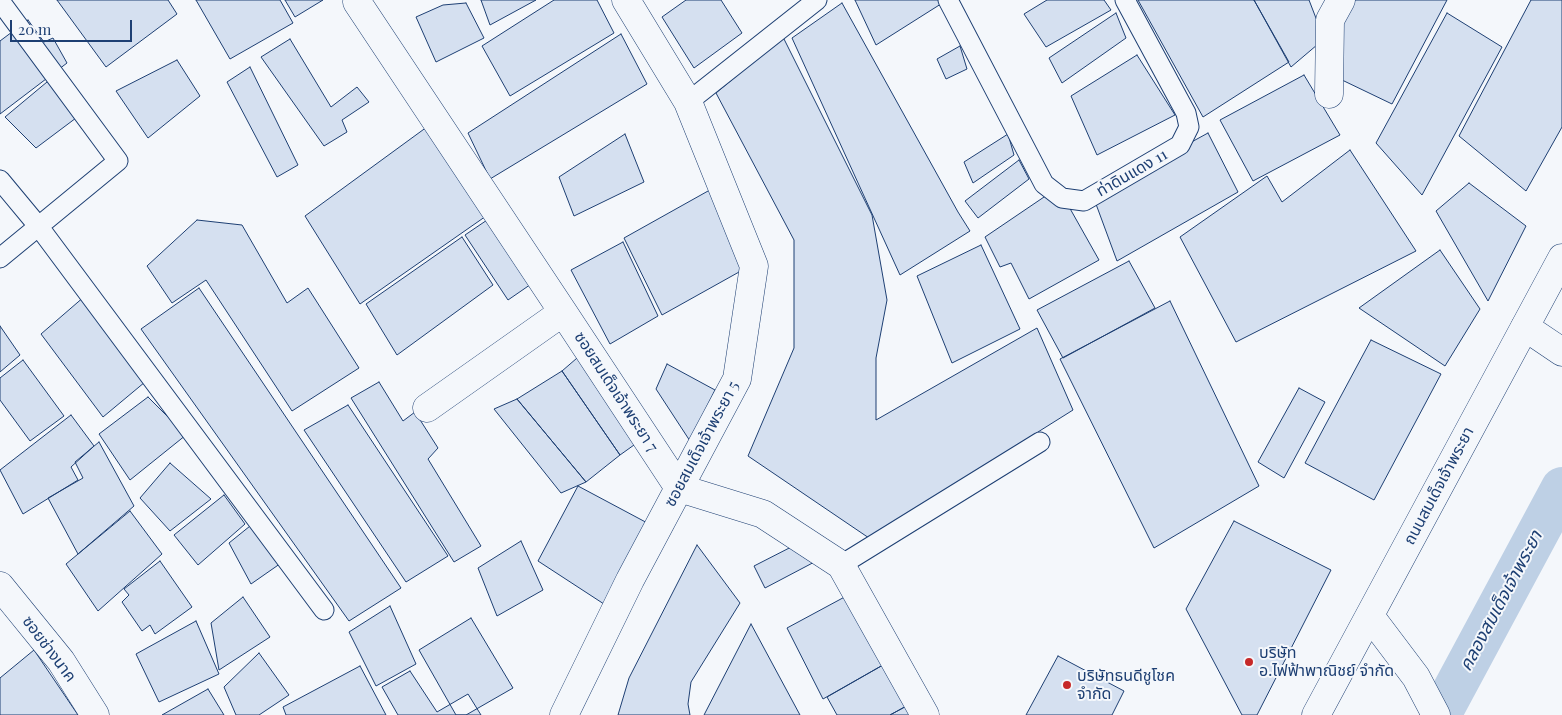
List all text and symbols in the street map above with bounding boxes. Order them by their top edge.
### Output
scale bar [12,10,135,42]
text: 20 m [18,19,51,39]
street label: ท่าดินแดง 11 [1093,145,1171,201]
street label: ซอยสมเด็จเจ้าพระยา 7 [570,328,662,456]
street label: ซอยสมเด็จเจ้าพระยา 5 [661,378,743,510]
street label: ถนนสมเด็จเจ้าพระยา [1400,424,1478,548]
water label: คลองสมเด็จเจ้าพระยา [1455,527,1547,675]
street label: ซอยช่างนาค [18,612,80,686]
place label: บริษัท อ.ไฟฟ้าพาณิชย์ จำกัด [1259,643,1394,681]
marker: บริษัท อ.ไฟฟ้าพาณิชย์ จำกัด [1243,656,1255,668]
place label: บริษัทธนดีชูโชค จำกัด [1077,666,1175,704]
marker: บริษัทธนดีชูโชค จำกัด [1061,679,1073,691]

